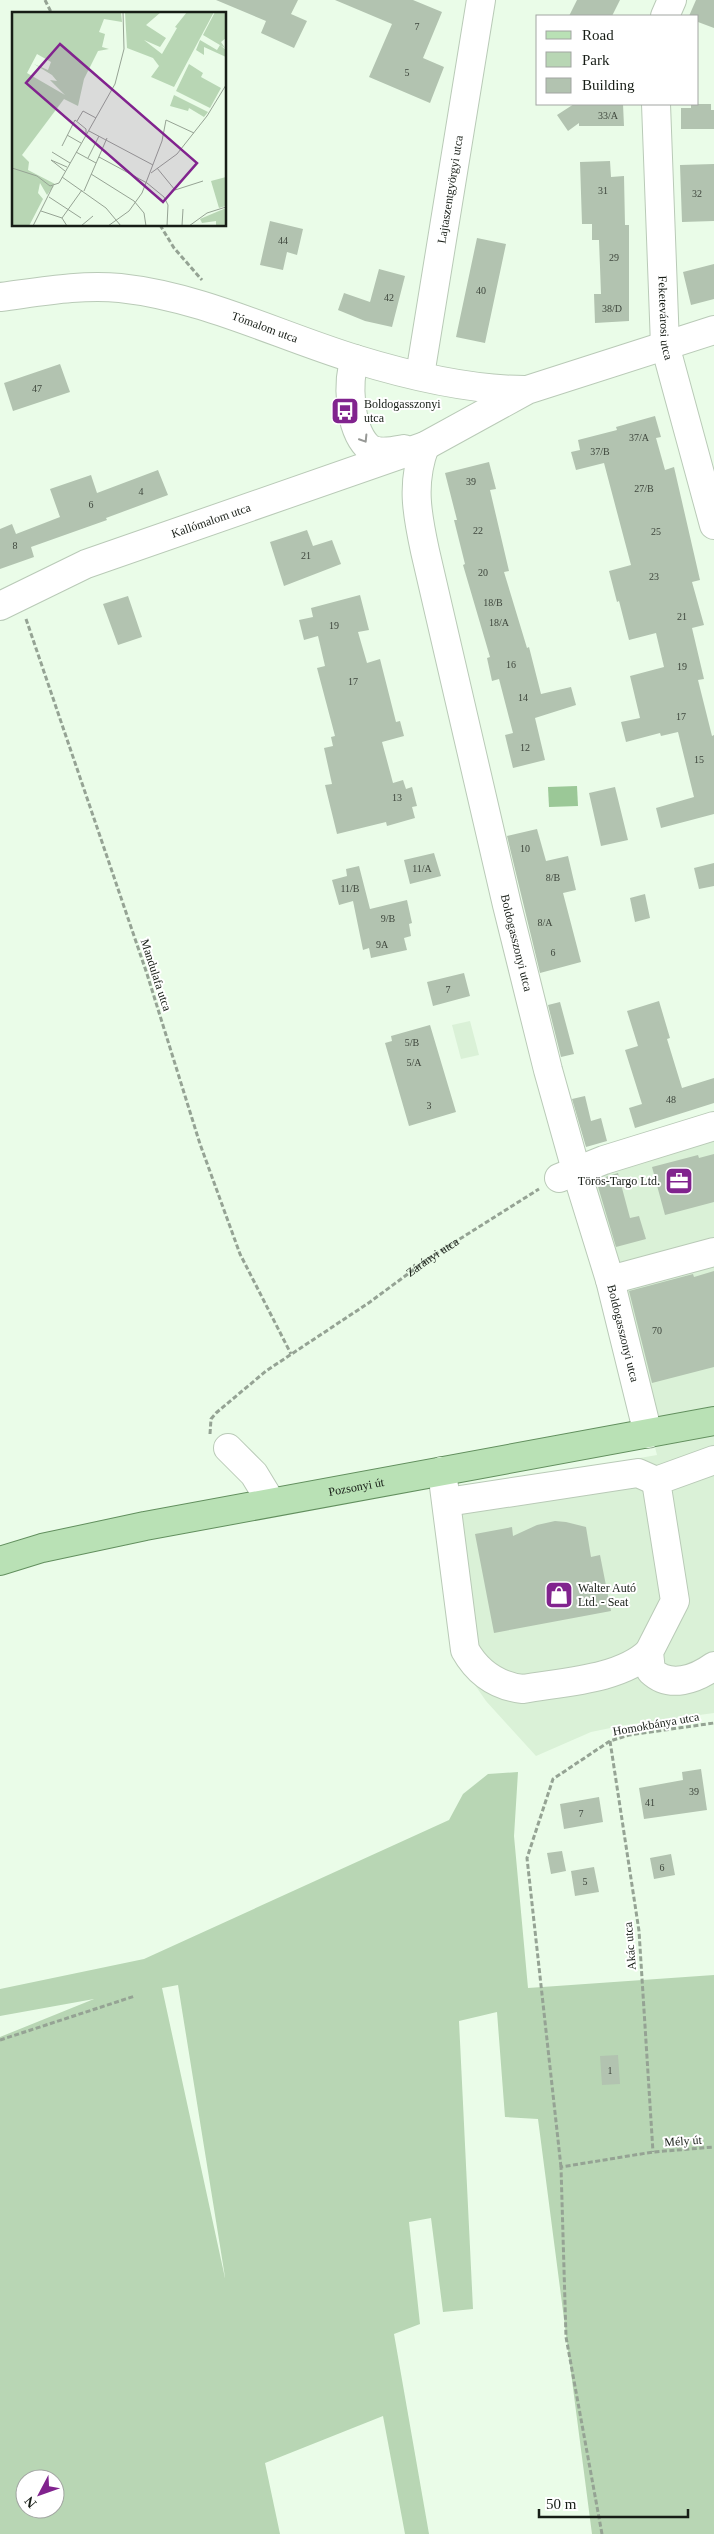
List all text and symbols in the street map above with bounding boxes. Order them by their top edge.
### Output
inset map [12,12,226,226]
legend [536,15,699,105]
house number: 7 [415,21,420,32]
text: Road [582,27,614,43]
text: Park [582,52,610,68]
house number: 5 [405,67,410,78]
text: Building [582,77,635,93]
house number: 33/A [598,110,619,121]
street label: Lajtaszentgyörgyi utca [434,134,466,245]
house number: 31 [598,185,608,196]
house number: 32 [692,188,702,199]
house number: 44 [278,235,288,246]
house number: 29 [609,252,619,263]
street label: Feketevárosi utca [655,275,676,362]
house number: 40 [476,285,486,296]
house number: 42 [384,292,394,303]
house number: 38/D [602,303,622,314]
street label: Tómalom utca [230,309,301,346]
house number: 47 [32,383,42,394]
bus stop icon: Boldogasszonyi utca [330,396,360,426]
place label: Boldogasszonyi utca [364,397,441,425]
house number: 37/A [629,432,650,443]
one-way arrow [357,434,367,443]
house number: 37/B [590,446,610,457]
house number: 39 [466,476,476,487]
house number: 27/B [634,483,654,494]
house number: 4 [139,486,144,497]
house number: 6 [89,499,94,510]
street label: Kallómalom utca [169,500,253,541]
house number: 22 [473,525,483,536]
house number: 25 [651,526,661,537]
house number: 8 [13,540,18,551]
house number: 21 [301,550,311,561]
house number: 20 [478,567,488,578]
house number: 23 [649,571,659,582]
house number: 18/B [483,597,503,608]
house number: 21 [677,611,687,622]
house number: 18/A [489,617,510,628]
house number: 19 [329,620,339,631]
house number: 16 [506,659,516,670]
house number: 19 [677,661,687,672]
house number: 17 [348,676,358,687]
house number: 14 [518,692,528,703]
house number: 17 [676,711,686,722]
house number: 12 [520,742,530,753]
house number: 15 [694,754,704,765]
house number: 13 [392,792,402,803]
house number: 10 [520,843,530,854]
house number: 11/A [412,863,433,874]
house number: 8/B [546,872,561,883]
house number: 11/B [340,883,360,894]
street label: Boldogasszonyi utca [498,893,535,993]
house number: 9/B [381,913,396,924]
house number: 8/A [538,917,553,928]
street label: Mandulafa utca [138,937,174,1013]
house number: 9A [376,939,389,950]
house number: 6 [551,947,556,958]
house number: 7 [446,984,451,995]
house number: 5/B [405,1037,420,1048]
house number: 5/A [407,1057,422,1068]
house number: 48 [666,1094,676,1105]
house number: 3 [427,1100,432,1111]
office icon: Törös-Targo Ltd. [664,1166,694,1196]
place label: Törös-Targo Ltd. [578,1174,660,1188]
street label: Zárányi utca [403,1234,462,1280]
street label: Boldogasszonyi utca [604,1283,642,1384]
house number: 70 [652,1325,662,1336]
street label: Pozsonyi út [327,1475,386,1499]
shop icon: Walter Autó Ltd. - Seat [544,1580,574,1610]
place label: Walter Autó Ltd. - Seat [578,1581,636,1609]
street label: Homokbánya utca [612,1709,701,1739]
house number: 39 [689,1786,699,1797]
house number: 41 [645,1797,655,1808]
house number: 7 [579,1808,584,1819]
house number: 6 [660,1862,665,1873]
house number: 5 [583,1876,588,1887]
street label: Akác utca [621,1921,639,1971]
house number: 1 [608,2065,613,2076]
street label: Mély út [664,2133,703,2149]
north arrow [15,2469,65,2519]
scale bar [539,2486,688,2518]
text: N [22,2493,40,2511]
text: 50 m [546,2496,577,2512]

